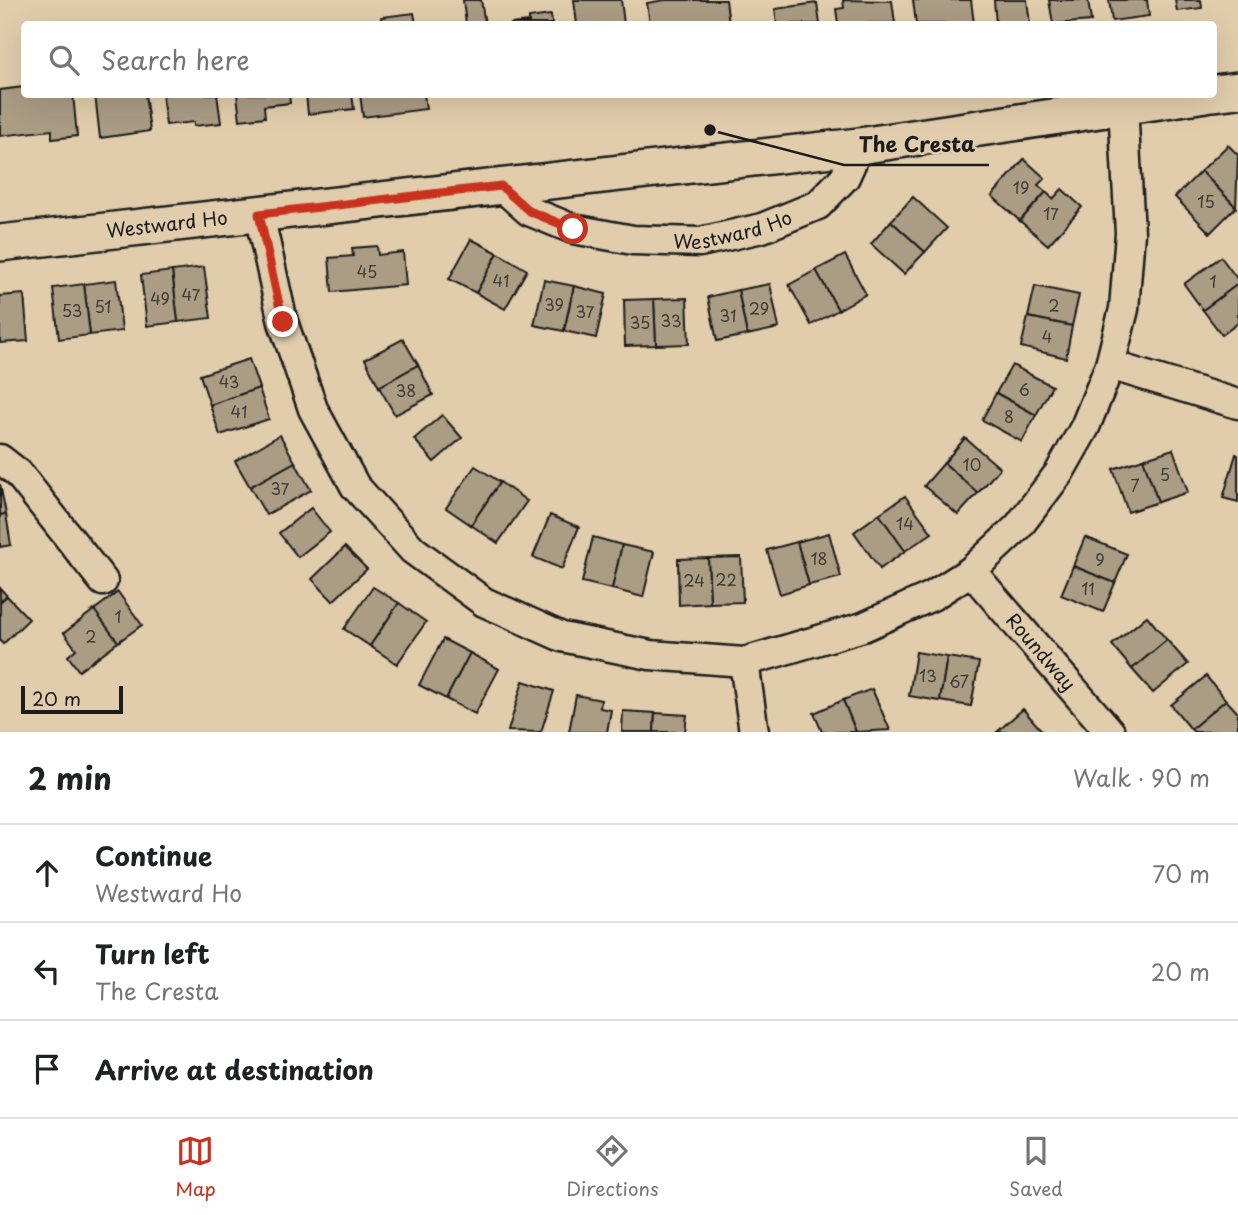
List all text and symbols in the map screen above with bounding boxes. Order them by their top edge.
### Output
search box [21,21,1217,98]
text: Search here [101,40,250,79]
icon: search [45,41,83,79]
callout: The Cresta [844,123,989,165]
text: The Cresta [859,127,975,159]
house number: 19 [1013,175,1029,199]
house number: 15 [1197,189,1215,213]
house number: 17 [1043,201,1059,225]
street label: Westward Ho [105,202,229,244]
street label: Westward Ho [673,202,796,255]
route start [557,213,588,244]
house number: 45 [357,259,377,283]
house number: 41 [493,268,509,292]
house number: 1 [1209,269,1217,293]
house number: 47 [182,282,201,306]
house number: 49 [150,286,170,310]
house number: 39 [544,292,564,316]
house number: 2 [1048,293,1060,317]
house number: 51 [94,294,112,318]
house number: 29 [749,296,769,320]
house number: 53 [62,298,82,322]
house number: 37 [576,299,595,323]
house number: 31 [720,303,736,327]
route end [267,306,298,337]
house number: 33 [660,308,682,332]
house number: 35 [630,310,650,334]
house number: 4 [1042,324,1052,348]
house number: 43 [219,369,239,393]
house number: 6 [1018,377,1030,401]
house number: 38 [396,378,416,402]
house number: 41 [231,399,247,423]
house number: 8 [1004,404,1014,428]
house number: 10 [963,452,981,476]
house number: 5 [1160,462,1170,486]
house number: 7 [1130,473,1140,497]
house number: 37 [271,476,290,500]
house number: 14 [896,511,914,535]
house number: 18 [810,546,828,570]
house number: 9 [1095,547,1105,571]
house number: 22 [715,567,737,591]
house number: 24 [683,568,705,592]
house number: 11 [1081,576,1095,600]
house number: 1 [114,604,122,628]
street label: Roundway [1000,606,1083,696]
house number: 2 [85,624,97,648]
house number: 13 [919,663,937,687]
house number: 67 [949,669,969,693]
scale bar [21,683,122,715]
text: 20 m [32,684,81,712]
text: 2 min [28,755,112,800]
text: Walk · 90 m [1073,760,1210,795]
text: Continue [95,836,212,875]
icon: ahead [28,854,66,892]
text: 70 m [1152,856,1210,891]
text: Westward Ho [95,875,242,910]
text: Turn left [95,934,210,973]
icon: left [28,952,66,990]
text: 20 m [1151,954,1210,989]
text: The Cresta [95,973,219,1008]
icon: arrive [28,1050,66,1088]
text: Arrive at destination [95,1050,374,1089]
tab: Map [175,1132,216,1202]
tab: Directions [566,1132,659,1202]
tab: Saved [1009,1132,1063,1202]

